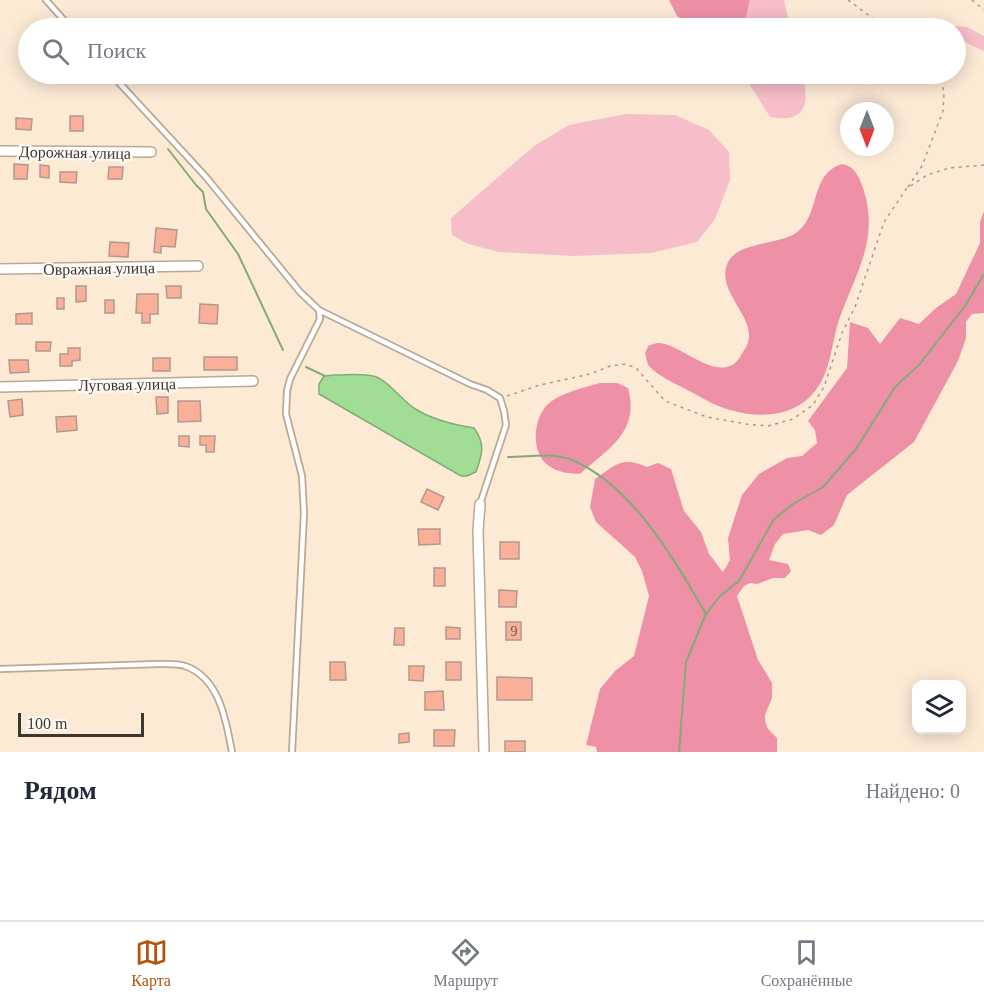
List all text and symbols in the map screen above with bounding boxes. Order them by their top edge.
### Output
search box [18,18,966,84]
icon: search [39,35,72,68]
text: Поиск [87,38,146,63]
north arrow [840,102,894,156]
street label: Дорожная улица [19,143,131,163]
street label: Овражная улица [43,259,155,279]
street label: Луговая улица [78,375,176,395]
house number: 9 [511,624,518,639]
map controls [912,680,966,734]
button: layers [912,680,966,734]
scale bar [18,710,144,738]
text: 100 m [27,715,67,732]
text: Рядом [24,776,97,805]
text: Найдено: 0 [866,780,960,802]
tab: Карта [131,936,171,990]
tab: Маршрут [434,936,498,990]
tab: Сохранённые [761,936,853,990]

